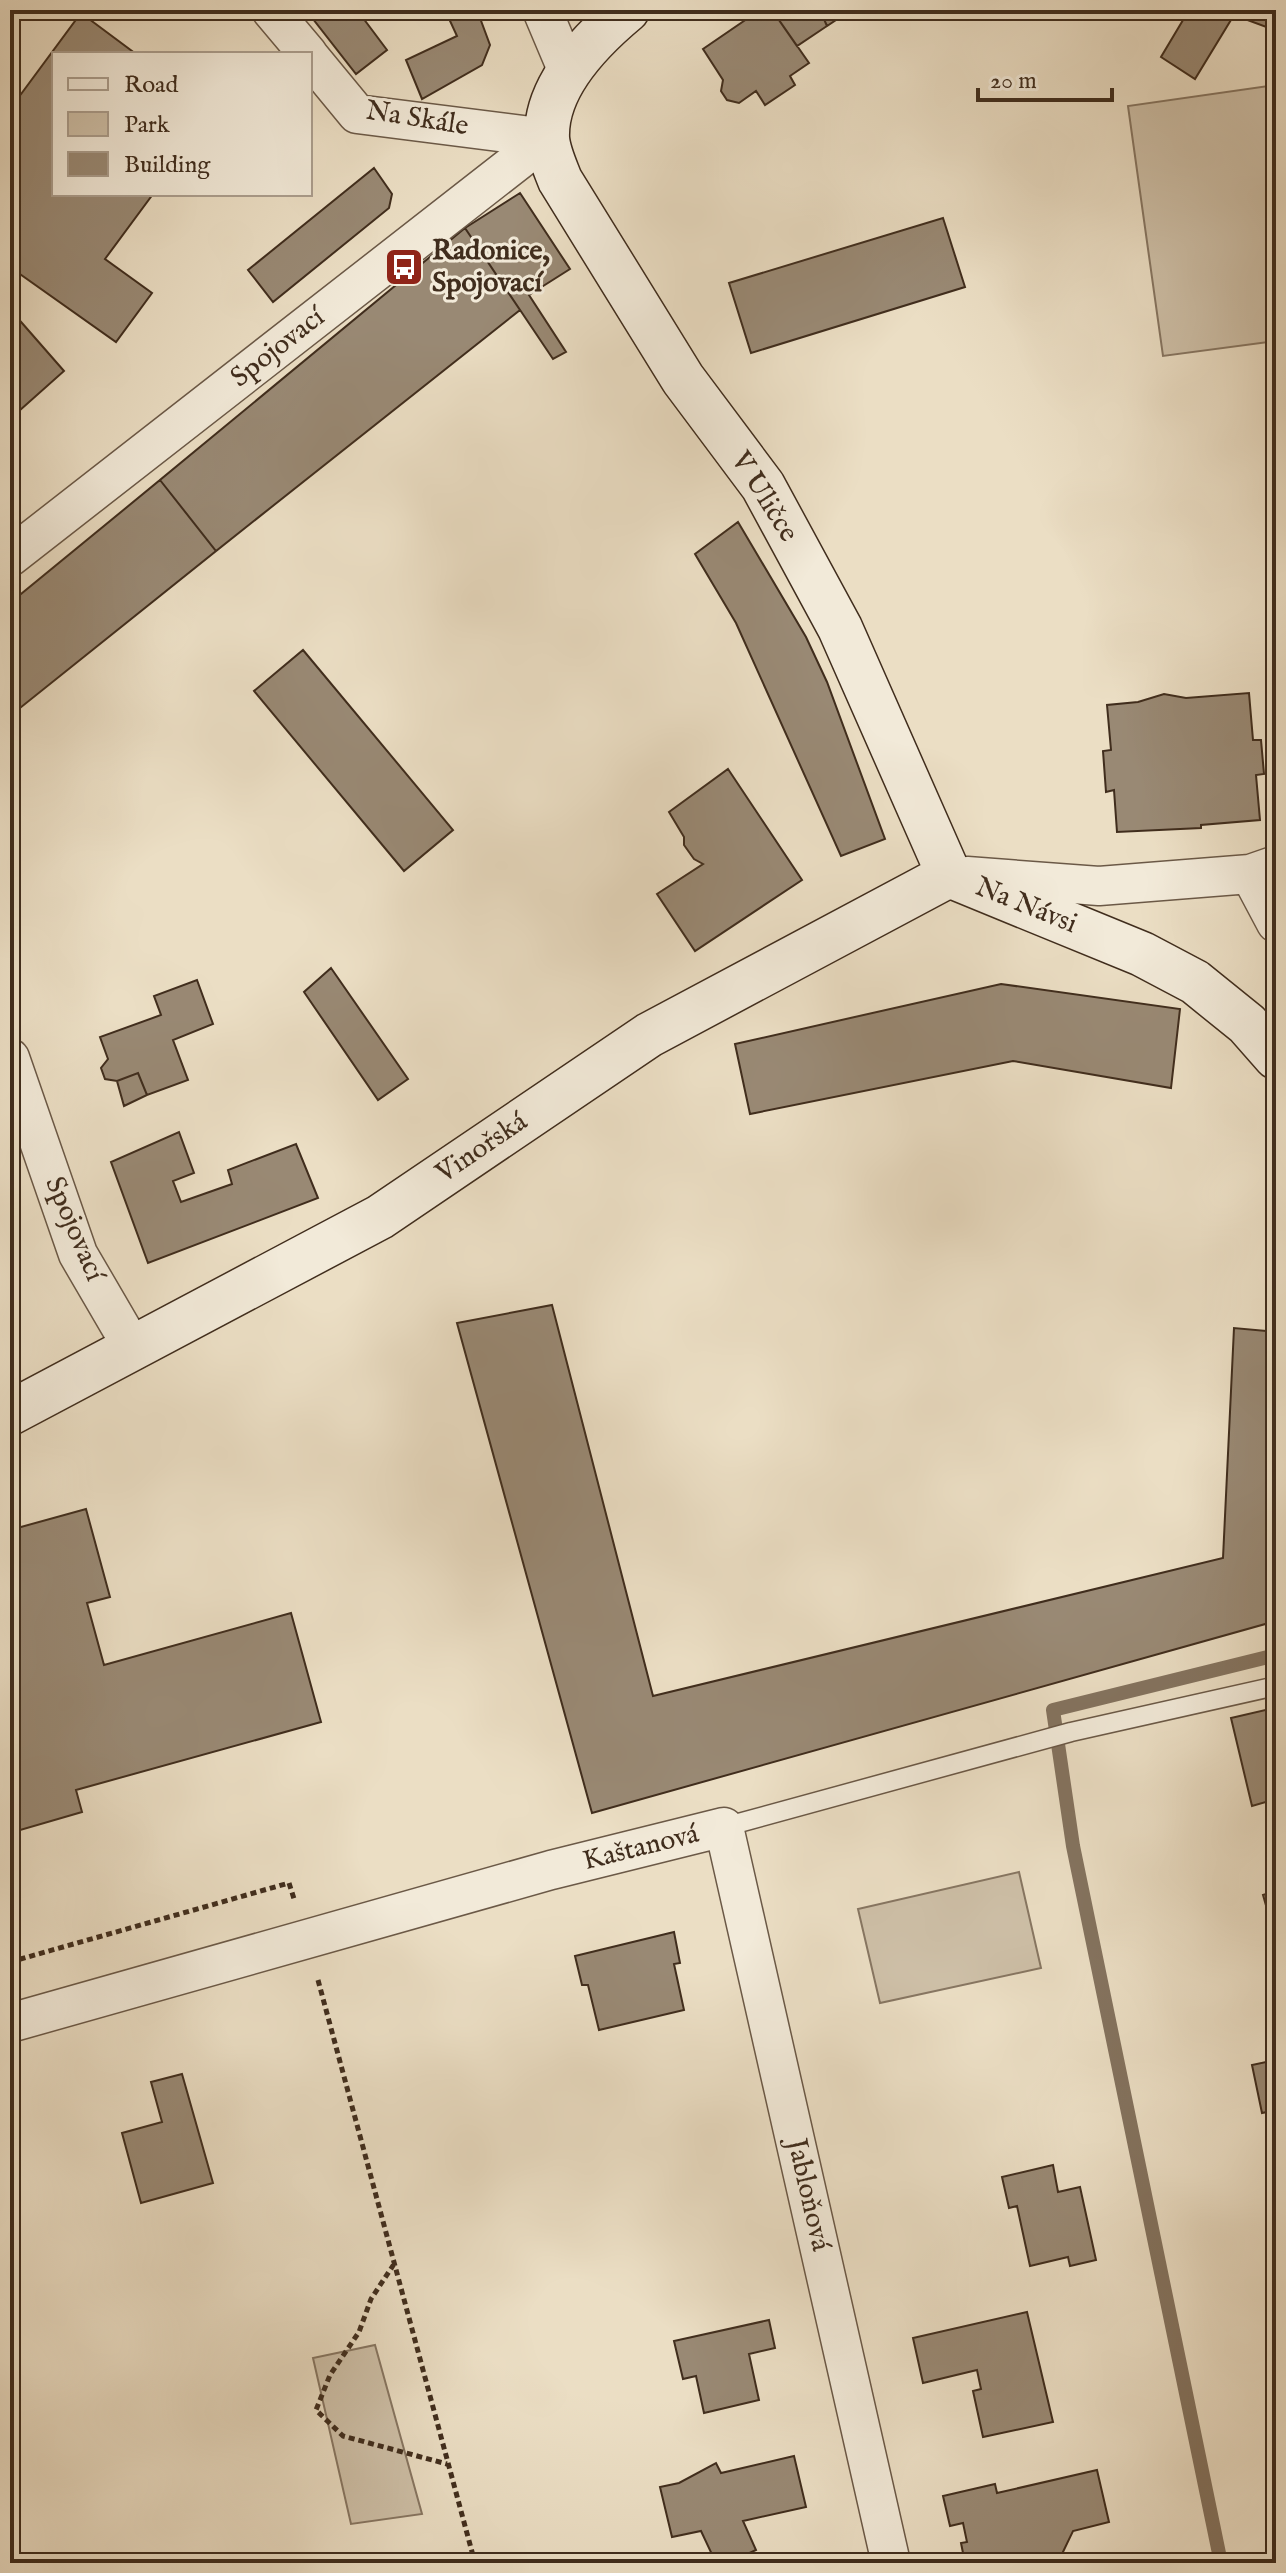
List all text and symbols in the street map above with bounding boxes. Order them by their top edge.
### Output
legend [52,52,312,196]
scale bar [978,52,1112,102]
text: 20 m [990,66,1037,97]
text: Road [124,70,178,101]
street label: Na Skále [363,94,471,144]
text: Park [124,110,170,141]
text: Building [124,150,211,181]
place label: Radonice, Spojovací [432,234,550,301]
bus stop icon: Radonice, Spojovací [383,246,425,288]
street label: Spojovací [224,299,333,396]
street label: V Uličce [722,444,805,549]
street label: Na Návsi [970,870,1082,942]
street label: Vinořská [429,1104,535,1192]
street label: Spojovací [36,1172,112,1288]
street label: Kaštanová [579,1817,703,1879]
street label: Jabloňová [777,2132,838,2255]

